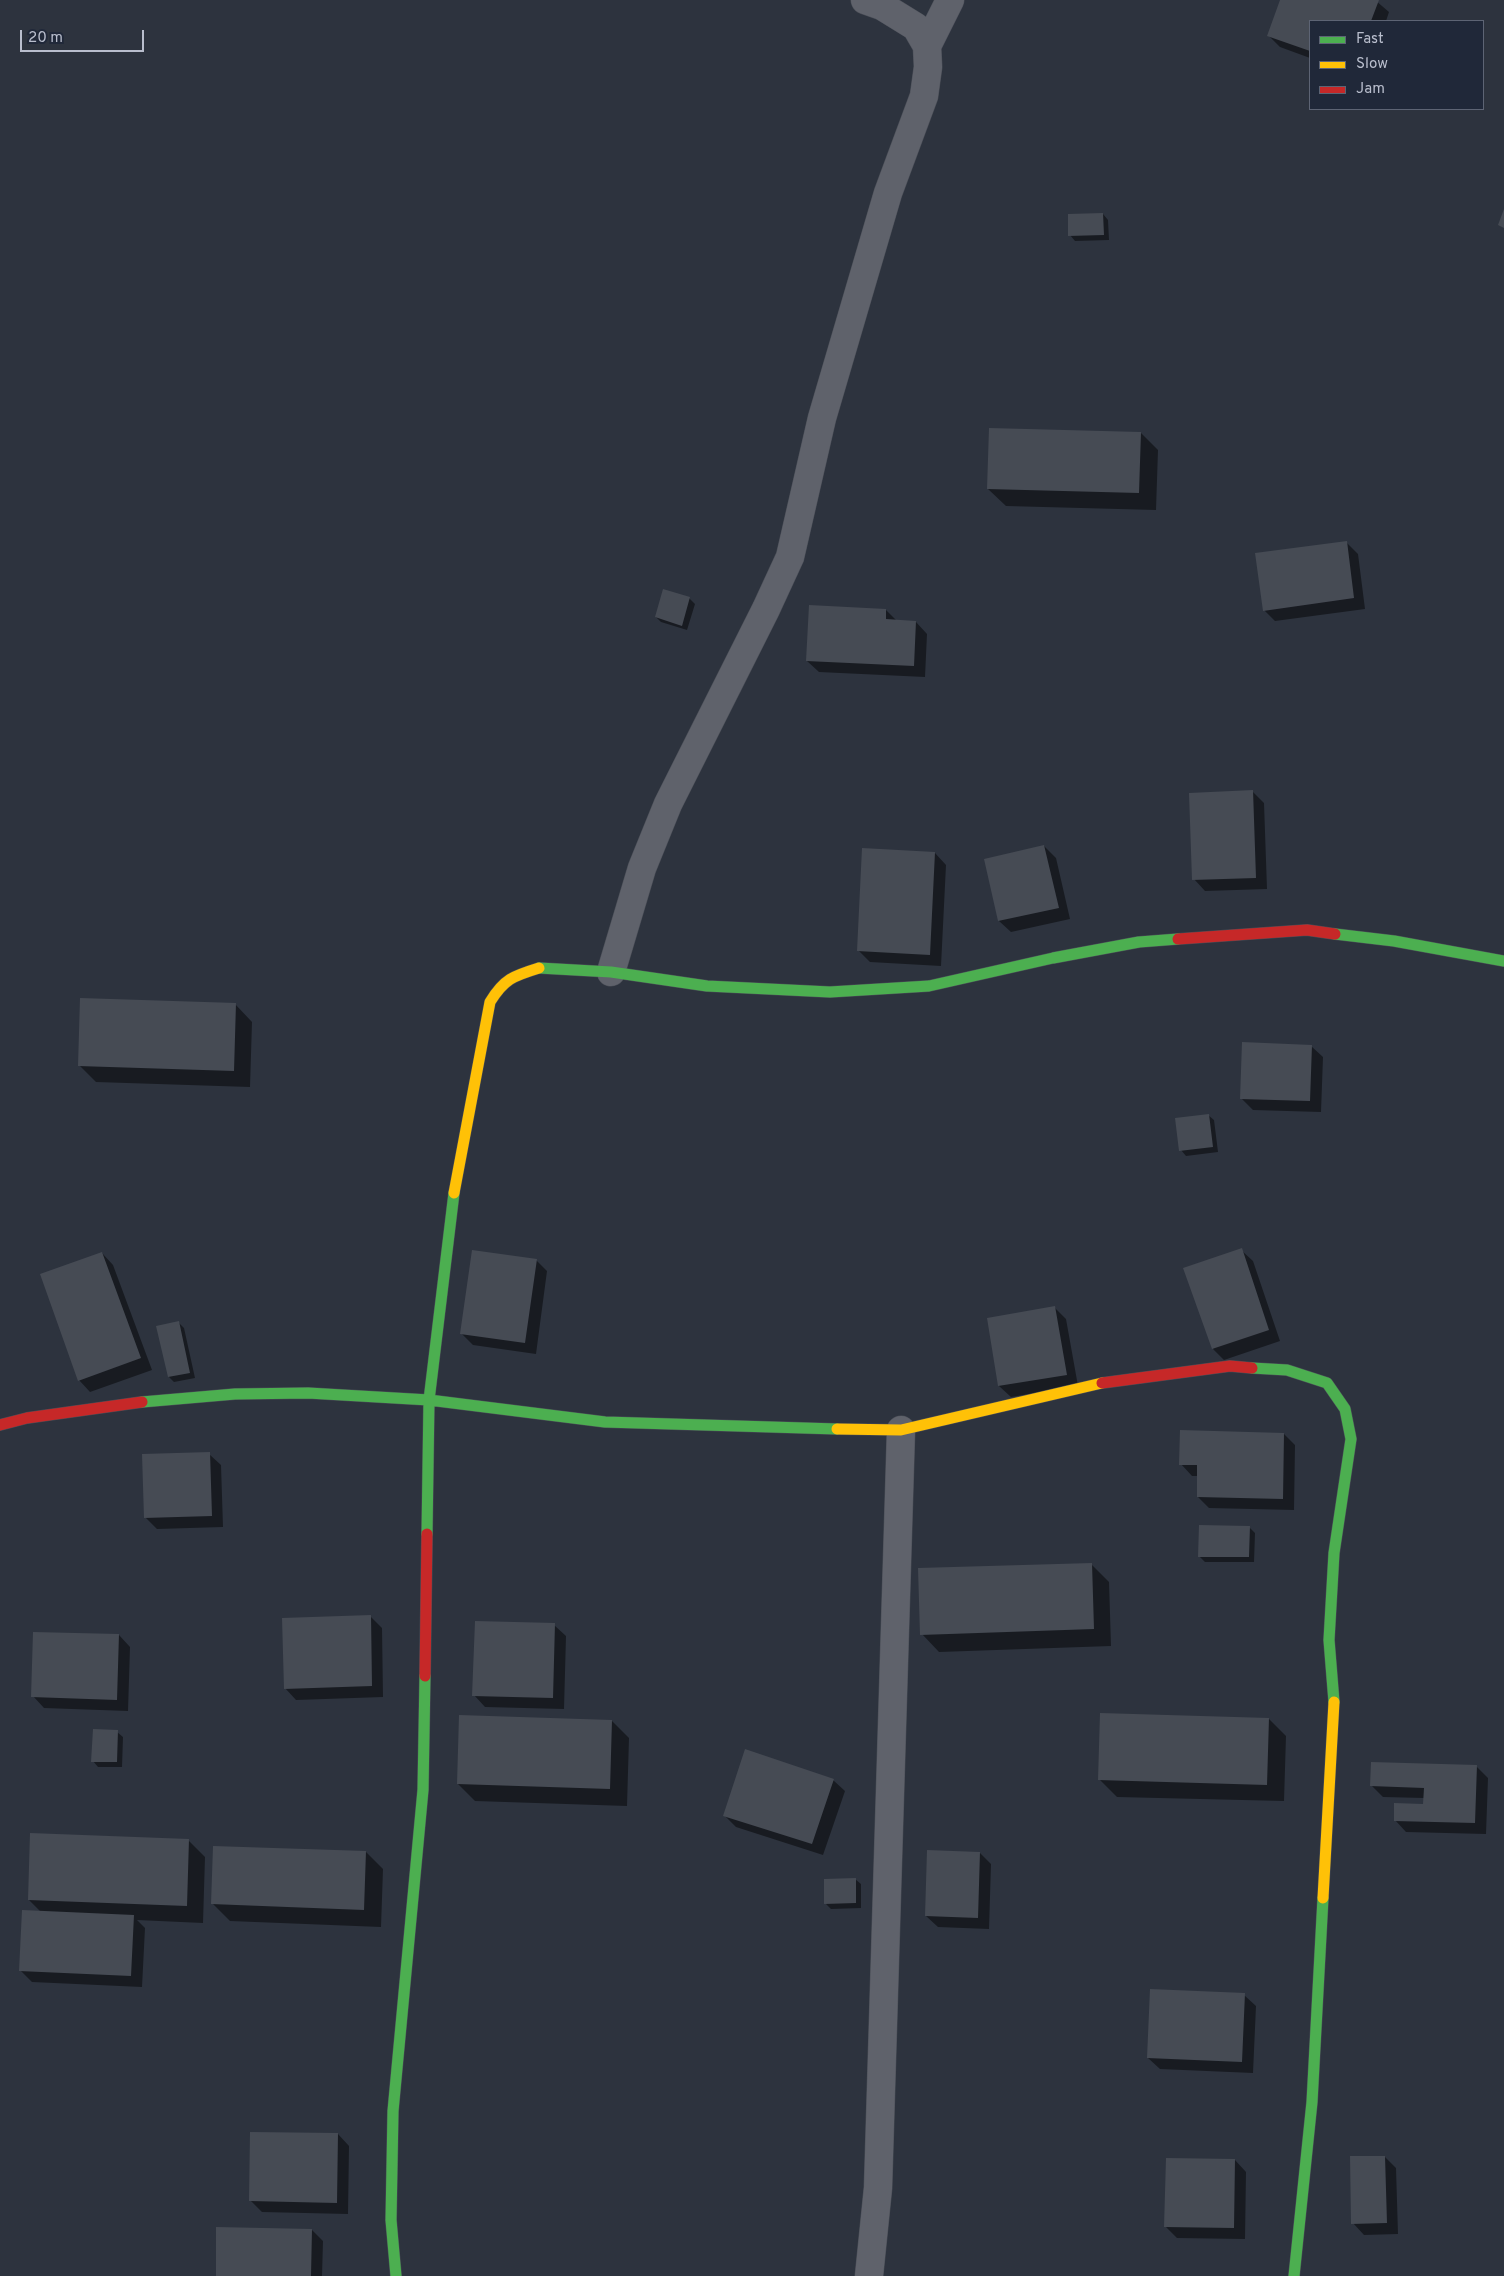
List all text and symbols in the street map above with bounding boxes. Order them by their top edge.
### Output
scale bar [22,20,146,52]
legend [1309,20,1484,110]
text: 20 m [28,29,63,48]
text: Fast [1356,30,1384,49]
text: Slow [1356,55,1388,74]
text: Jam [1356,80,1385,99]

